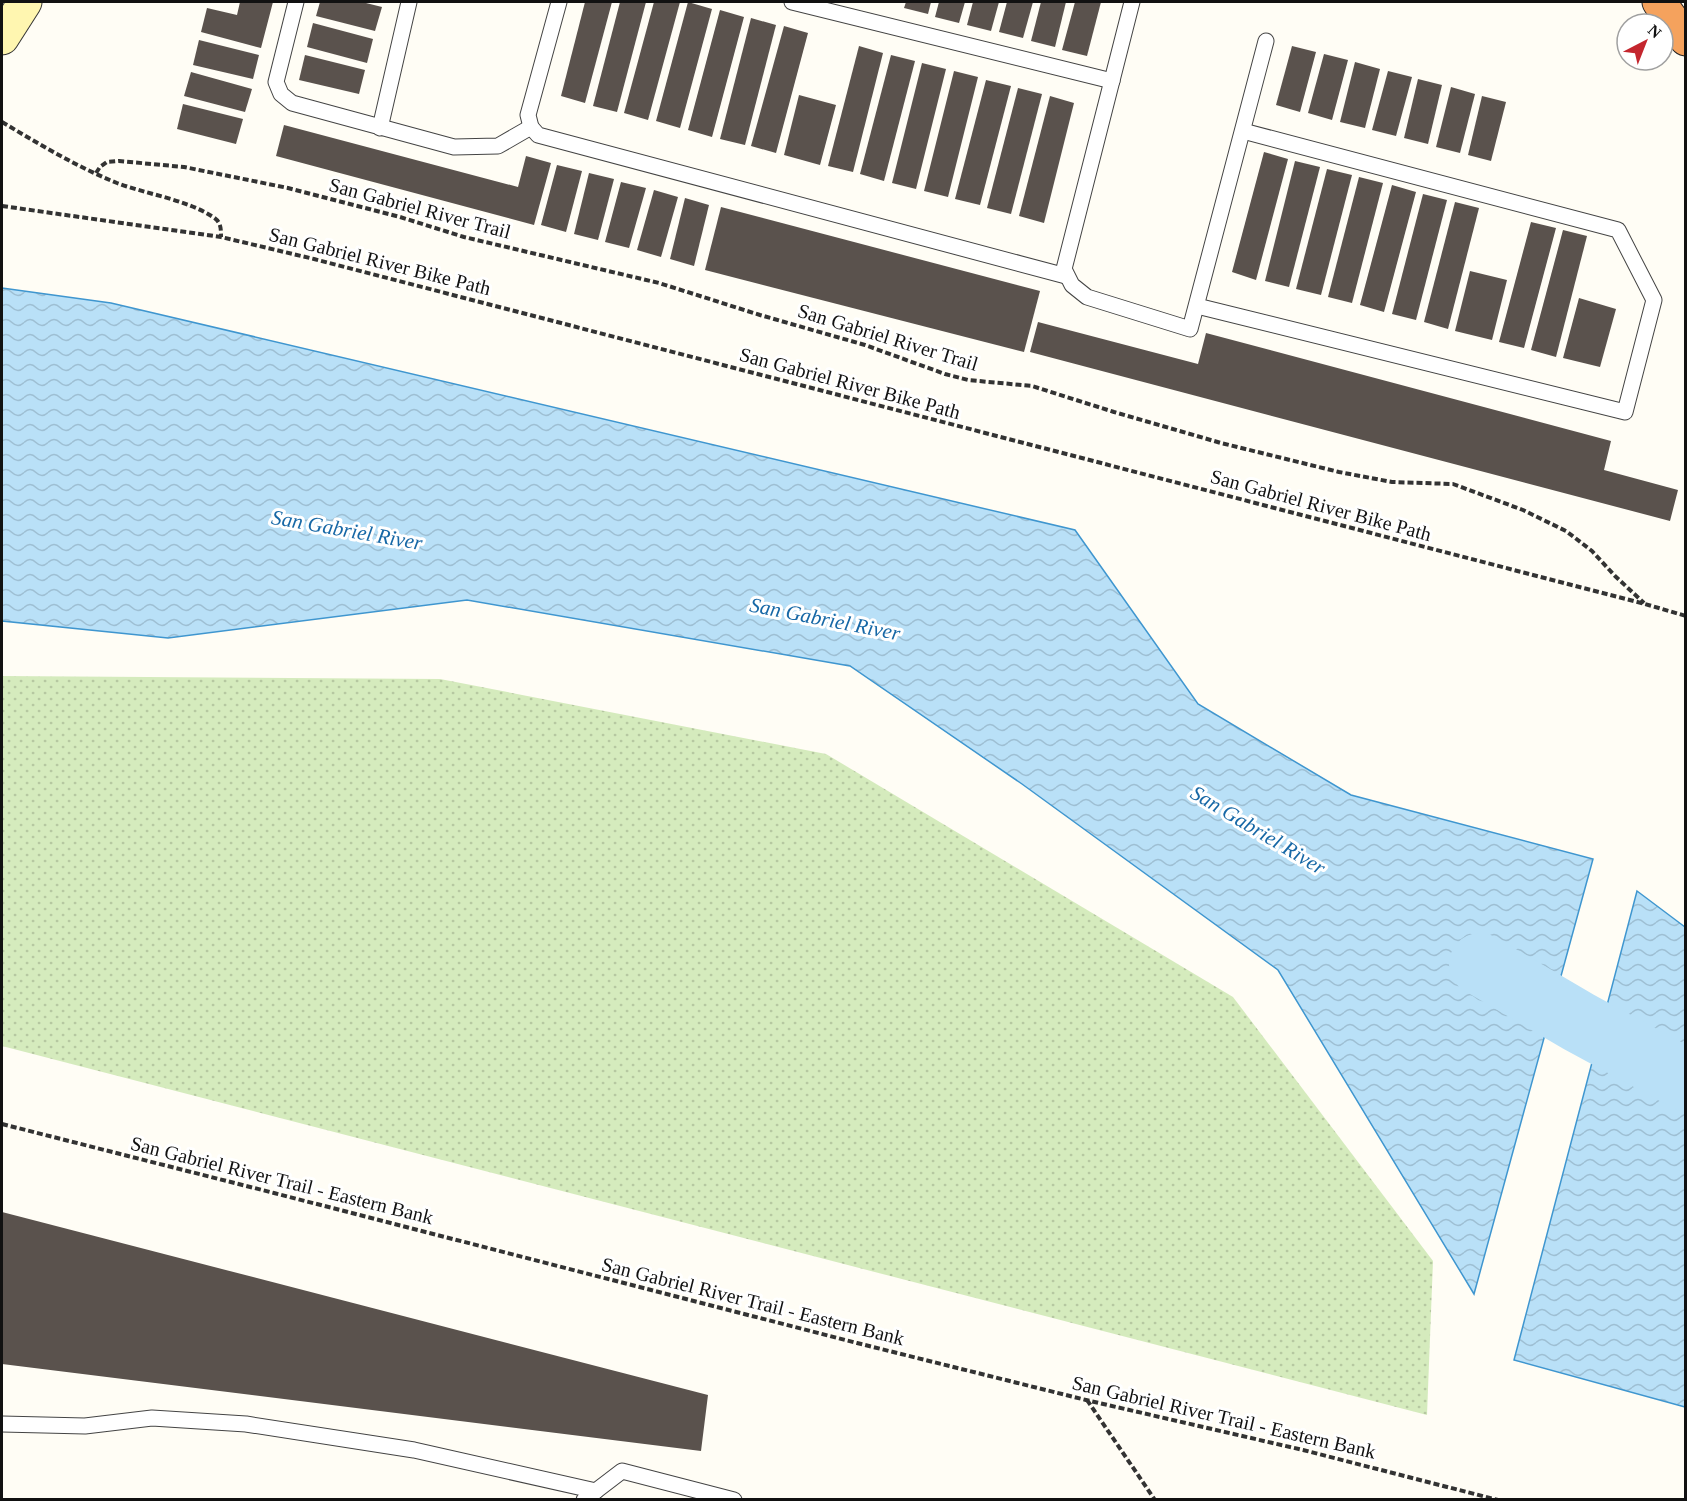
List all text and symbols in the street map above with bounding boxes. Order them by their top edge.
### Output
north arrow [1615,12,1675,72]
text: N [1645,21,1665,42]
street label: San Gabriel River Trail [327,173,514,243]
street label: San Gabriel River Bike Path [267,223,493,299]
street label: San Gabriel River Trail [795,299,981,375]
street label: San Gabriel River Bike Path [737,343,963,423]
street label: San Gabriel River Bike Path [1208,465,1434,545]
water label: San Gabriel River [270,505,425,555]
water label: San Gabriel River [748,593,903,646]
water label: San Gabriel River [1186,780,1330,880]
street label: San Gabriel River Trail - Eastern Bank [128,1132,436,1228]
street label: San Gabriel River Trail - Eastern Bank [599,1253,907,1349]
street label: San Gabriel River Trail - Eastern Bank [1070,1371,1378,1463]

